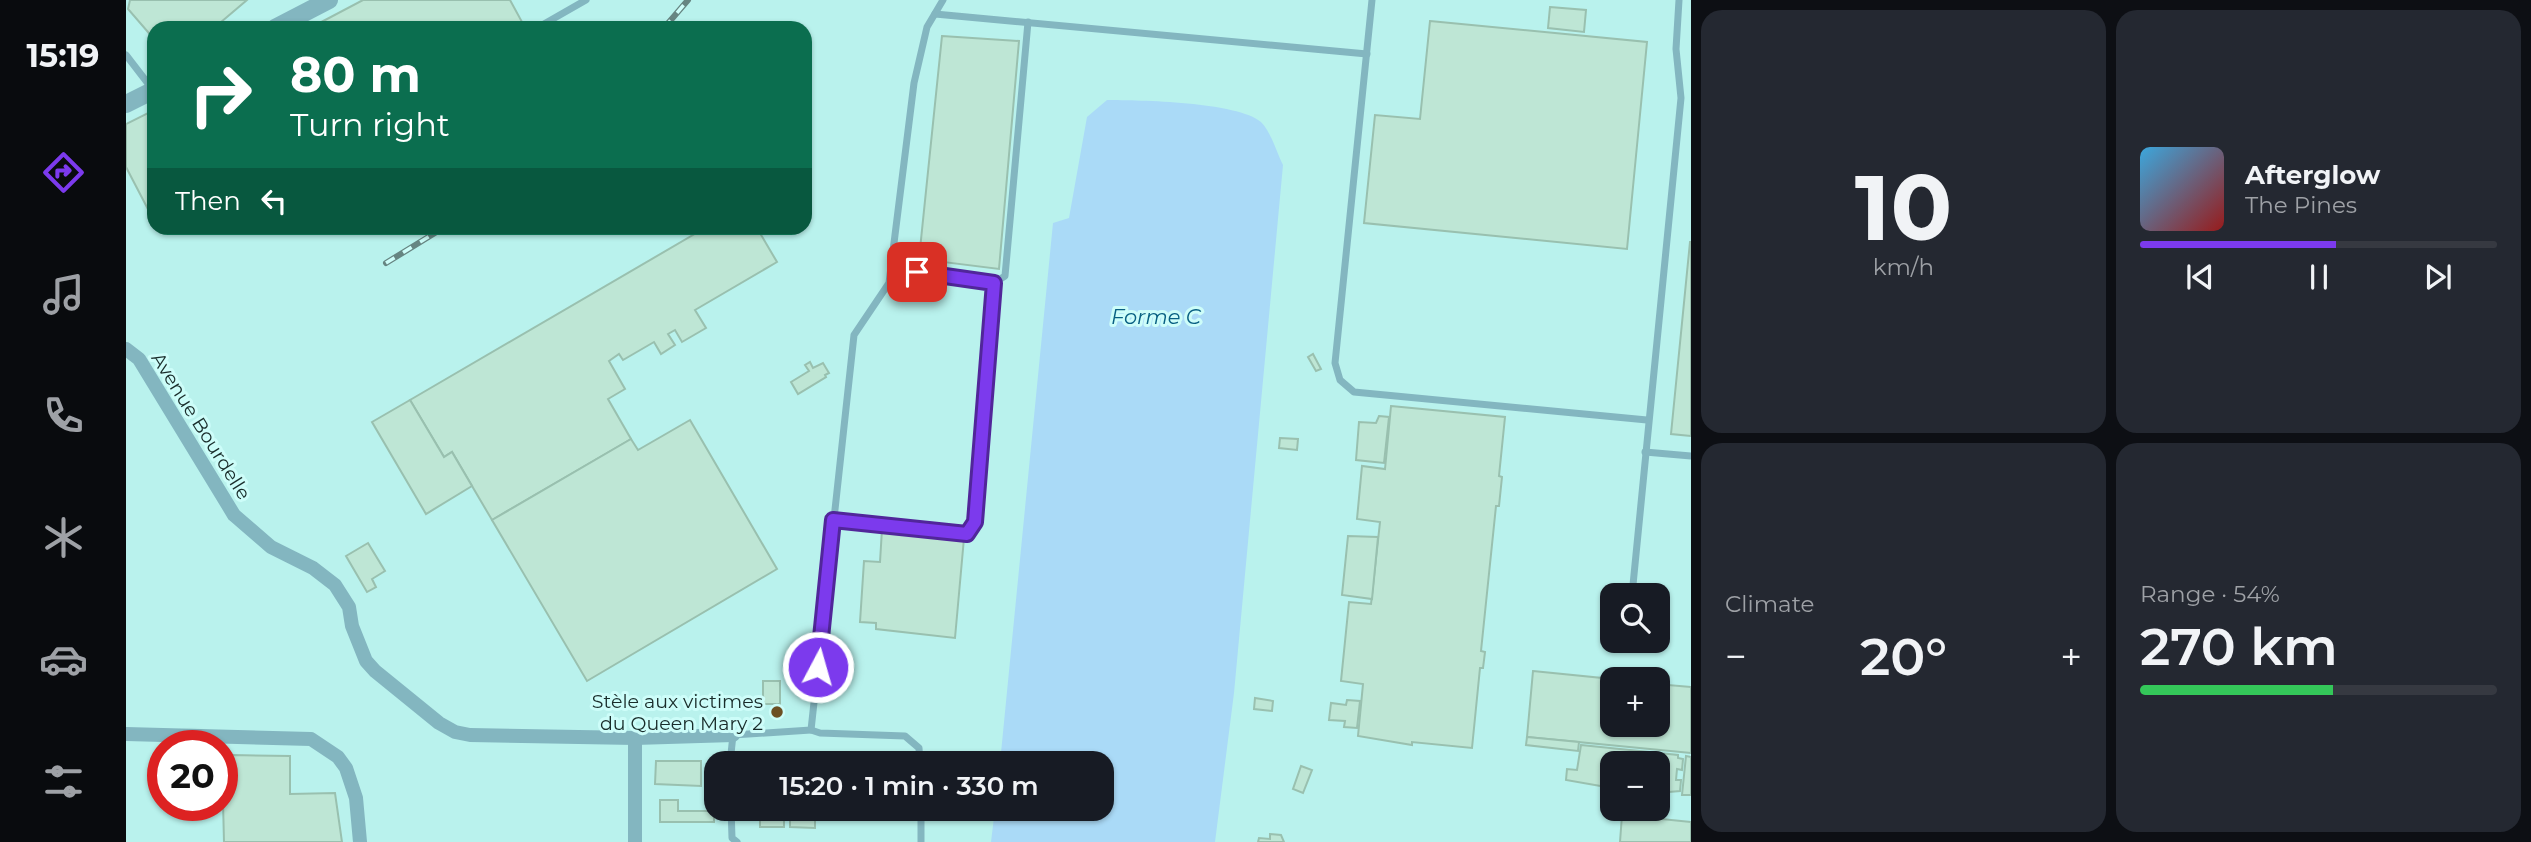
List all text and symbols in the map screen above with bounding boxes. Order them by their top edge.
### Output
text: 15:19 [27,36,99,75]
text: 80 m [290,45,421,104]
icon: right [175,49,266,140]
text: Turn right [290,105,450,144]
icon: directions [39,148,88,197]
text: 10 [1855,152,1952,263]
text: Afterglow [2245,159,2380,191]
icon: left [255,182,293,220]
text: Then [175,185,241,217]
text: The Pines [2245,191,2357,219]
pin [887,242,947,302]
icon: arrive [898,253,936,291]
text: km/h [1873,253,1934,281]
icon: previous [2181,258,2219,296]
icon: pause [2300,258,2338,296]
icon: next [2419,258,2457,296]
icon: music [39,270,88,319]
water label: Forme C [1111,304,1202,329]
street label: Avenue Bourdelle [146,348,256,504]
icon: phone [39,391,88,440]
icon: climate [39,513,88,562]
text: Range · 54% [2140,580,2280,608]
map controls [1600,583,1670,821]
button: search [1600,583,1670,653]
text: Climate [1725,590,1814,618]
text: 270 km [2140,615,2338,678]
text: 20° [1860,625,1947,688]
position arrow [781,630,855,704]
text: − [1725,633,1747,680]
text: + [2060,633,2082,680]
icon: car [39,635,88,684]
button: + [1600,667,1670,737]
place label: Stèle aux victimes du Queen Mary 2 [592,690,763,735]
marker: Stèle aux victimes du Queen Mary 2 [769,704,785,720]
speed limit sign: 20 [147,730,238,821]
button: − [1600,751,1670,821]
icon: filters [39,757,88,806]
text: 15:20 · 1 min · 330 m [779,770,1039,802]

